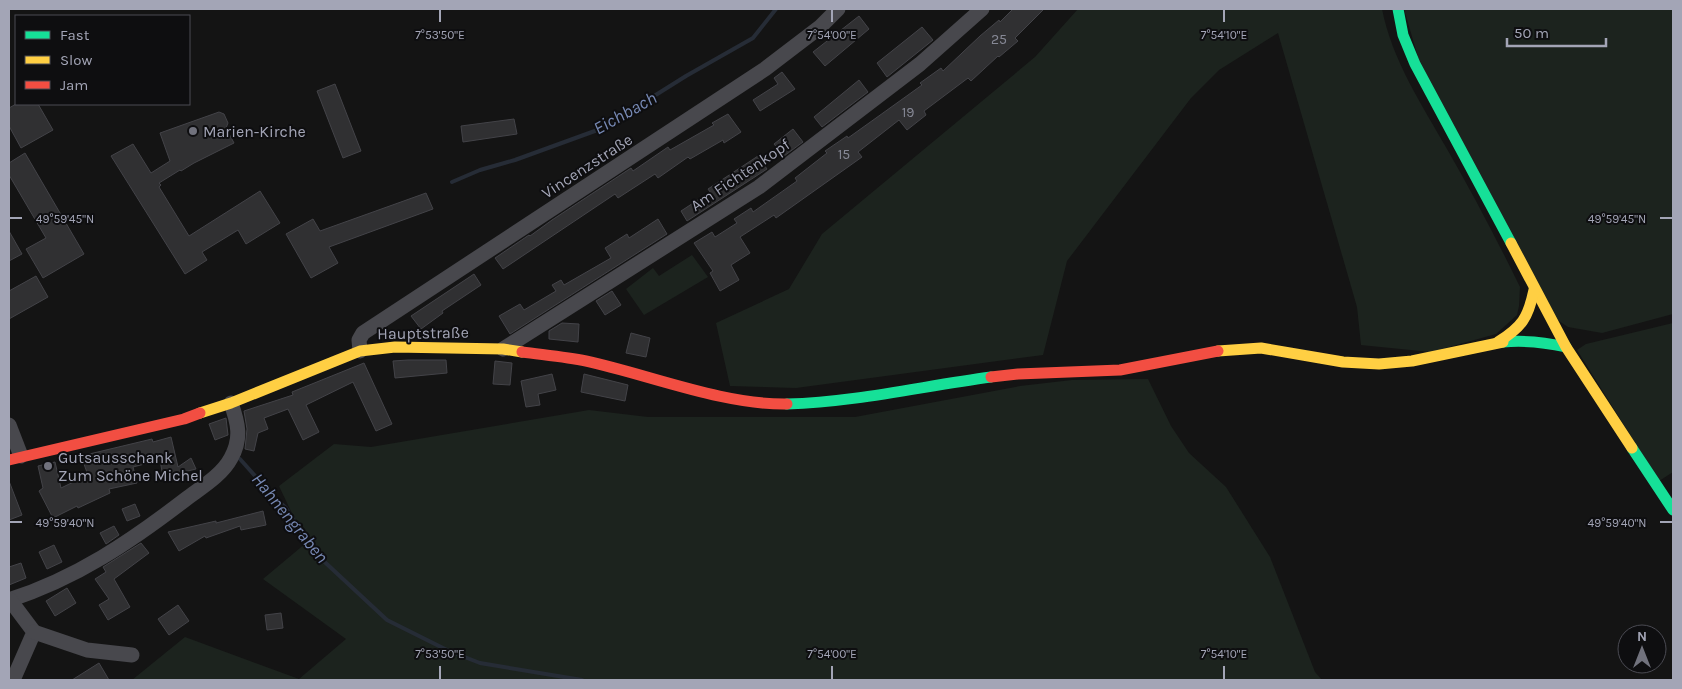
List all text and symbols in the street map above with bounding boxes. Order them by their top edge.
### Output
legend [15,15,190,105]
scale bar [1507,15,1606,47]
text: 50 m [1514,24,1549,42]
text: Fast [60,26,90,44]
text: 7°53'50"E [415,28,465,42]
text: 7°54'00"E [807,28,857,42]
text: 7°54'10"E [1201,28,1247,42]
house number: 25 [991,31,1007,48]
text: Slow [60,51,92,69]
text: Jam [60,76,88,94]
water label: Eichbach [590,87,660,139]
house number: 19 [902,104,914,121]
place label: Marien-Kirche [203,122,306,141]
marker: Marien-Kirche [187,125,199,137]
street label: Vincenzstraße [538,130,636,202]
street label: Am Fichtenkopf [687,135,794,215]
house number: 15 [838,146,850,163]
text: 49°59'45"N [36,212,94,226]
text: 49°59'45"N [1588,212,1646,226]
street label: Hauptstraße [377,323,469,343]
place label: Gutsausschank Zum Schöne Michel [58,448,203,485]
marker: Gutsausschank Zum Schöne Michel [42,460,54,472]
water label: Hahnengraben [247,469,333,567]
text: 49°59'40"N [36,516,94,530]
text: 49°59'40"N [1588,516,1646,530]
north arrow [1617,624,1667,674]
text: N [1637,628,1647,645]
text: 7°53'50"E [415,647,465,661]
text: 7°54'00"E [807,647,857,661]
text: 7°54'10"E [1201,647,1247,661]

